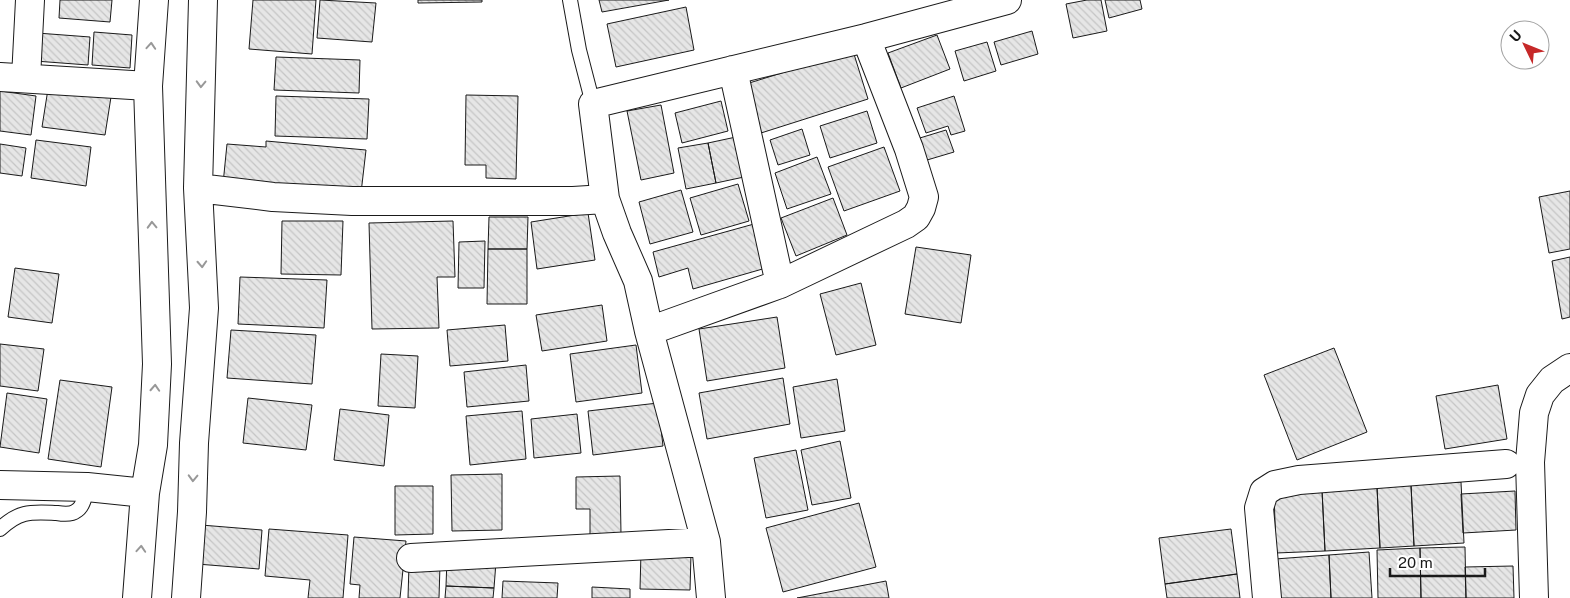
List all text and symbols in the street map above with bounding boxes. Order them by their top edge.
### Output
north arrow [1500,20,1550,70]
text: U [1506,27,1525,45]
one-way arrow [146,41,157,49]
one-way arrow [196,80,206,88]
one-way arrow [147,221,158,229]
one-way arrow [196,260,207,268]
one-way arrow [150,383,161,391]
one-way arrow [187,474,198,482]
one-way arrow [135,545,146,553]
scale bar [1390,546,1485,578]
text: 20 m [1398,554,1433,571]

